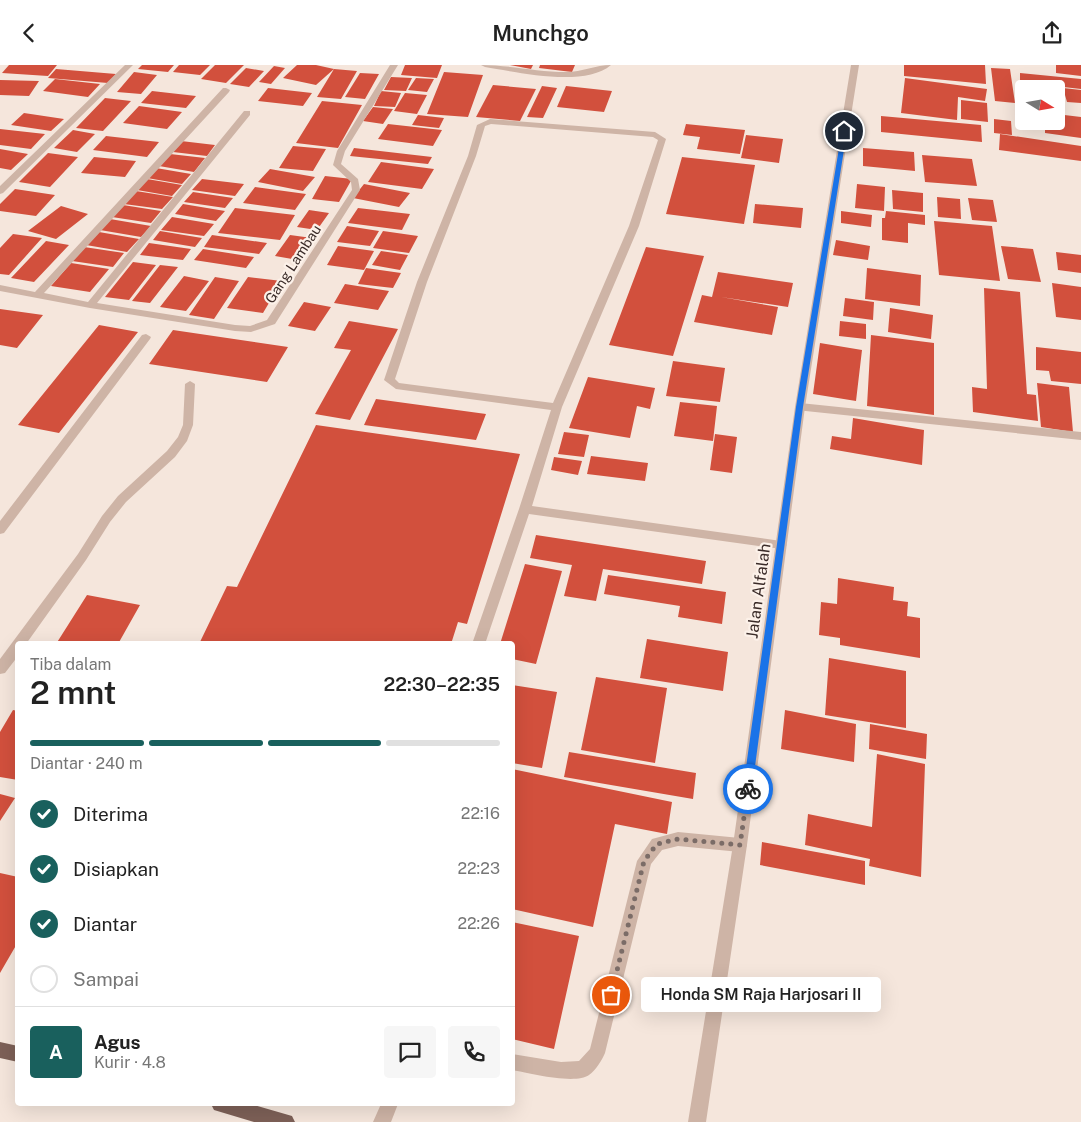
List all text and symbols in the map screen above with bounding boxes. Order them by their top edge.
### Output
icon: back [15,19,43,47]
icon: share [1038,19,1066,47]
text: Munchgo [492,20,589,46]
north arrow [1015,80,1065,130]
map controls [1015,80,1065,130]
pin [823,110,865,152]
icon: home [830,117,858,145]
street label: Gang Lambau [262,222,324,306]
street label: Jalan Alfalah [742,542,775,640]
text: Tiba dalam [30,655,111,674]
text: 22:30–22:35 [384,673,500,695]
text: 2 mnt [30,674,116,711]
text: Diantar · 240 m [30,754,143,773]
courier [723,764,773,814]
icon: bike [734,775,762,803]
icon: check [30,800,58,828]
text: Diterima [73,803,148,825]
text: 22:16 [461,804,500,823]
icon: check [30,855,58,883]
text: Disiapkan [73,858,159,880]
text: 22:23 [457,859,500,878]
icon: check [30,910,58,938]
text: Diantar [73,913,137,935]
text: 22:26 [458,914,500,933]
text: Sampai [73,968,139,990]
pin [590,974,632,1016]
callout: Honda SM Raja Harjosari II [641,977,881,1013]
icon: bag [597,981,625,1009]
text: Honda SM Raja Harjosari II [660,985,862,1004]
button: chat [384,1026,436,1078]
button: phone [448,1026,500,1078]
text: Agus [94,1031,141,1053]
text: A [49,1041,63,1063]
text: Kurir · 4.8 [94,1053,166,1072]

